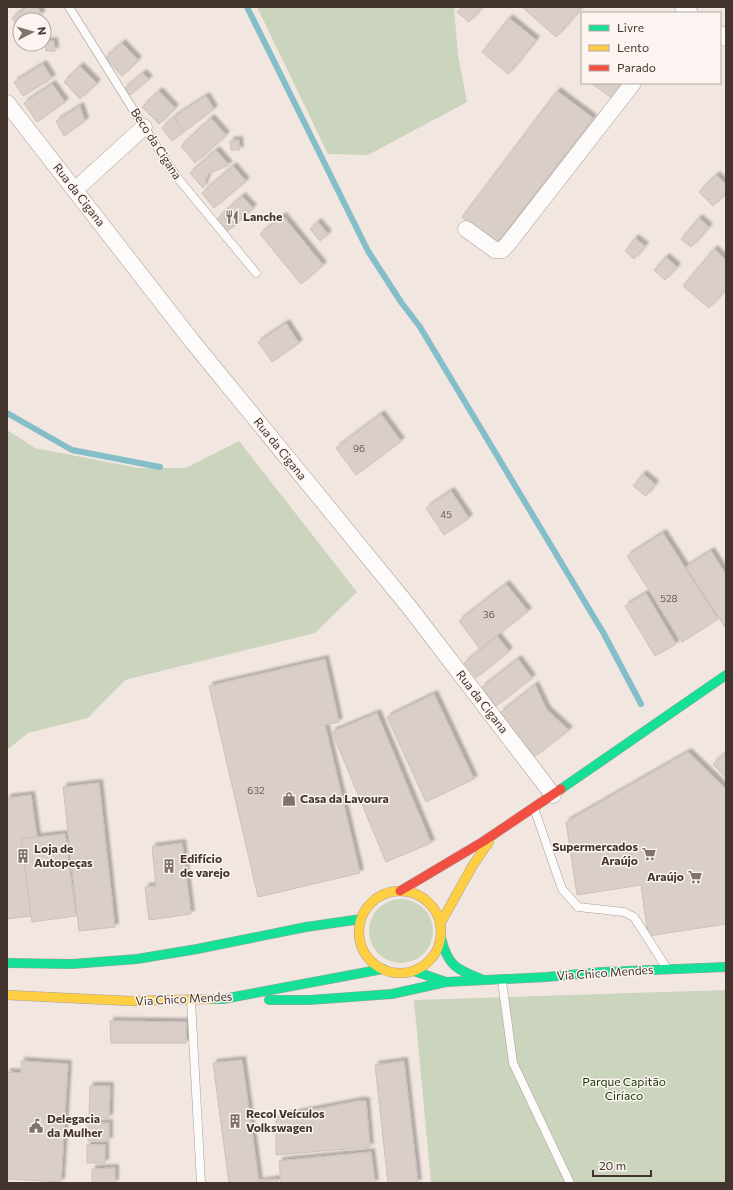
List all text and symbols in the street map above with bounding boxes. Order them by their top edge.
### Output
north arrow [12,12,52,52]
legend [581,12,721,84]
text: Livre [617,20,644,34]
text: N [36,26,49,36]
text: Lento [617,40,649,54]
text: Parado [617,60,656,74]
street label: Beco da Cigana [129,105,185,182]
street label: Rua da Cigana [51,160,109,229]
restaurant icon: Lanche [224,209,240,225]
place label: Lanche [243,209,282,223]
street label: Rua da Cigana [251,414,310,482]
house number: 96 [353,442,365,454]
house number: 45 [440,508,452,520]
house number: 528 [660,592,678,604]
house number: 36 [483,608,495,620]
street label: Rua da Cigana [454,667,512,736]
house number: 632 [247,784,265,796]
shop icon: Casa da Lavoura [281,791,297,807]
place label: Casa da Lavoura [300,791,389,805]
place label: Supermercados Araújo [552,839,638,867]
place label: Loja de Autopeças [34,841,93,869]
supermarket icon: Supermercados Araújo [641,846,657,862]
building icon: Loja de Autopeças [15,848,31,864]
place label: Edifício de varejo [180,851,230,879]
building icon: Edifício de varejo [161,858,177,874]
place label: Araújo [647,869,684,883]
supermarket icon: Araújo [687,869,703,885]
street label: Via Chico Mendes [556,962,654,982]
street label: Via Chico Mendes [135,988,233,1008]
park label: Parque Capitão Ciríaco [582,1074,666,1102]
place label: Recol Veículos Volkswagen [246,1106,325,1134]
place label: Delegacia da Mulher [47,1111,102,1139]
building icon: Recol Veículos Volkswagen [227,1113,243,1129]
public building icon: Delegacia da Mulher [28,1118,44,1134]
scale bar [593,1152,651,1178]
text: 20 m [599,1158,626,1172]

